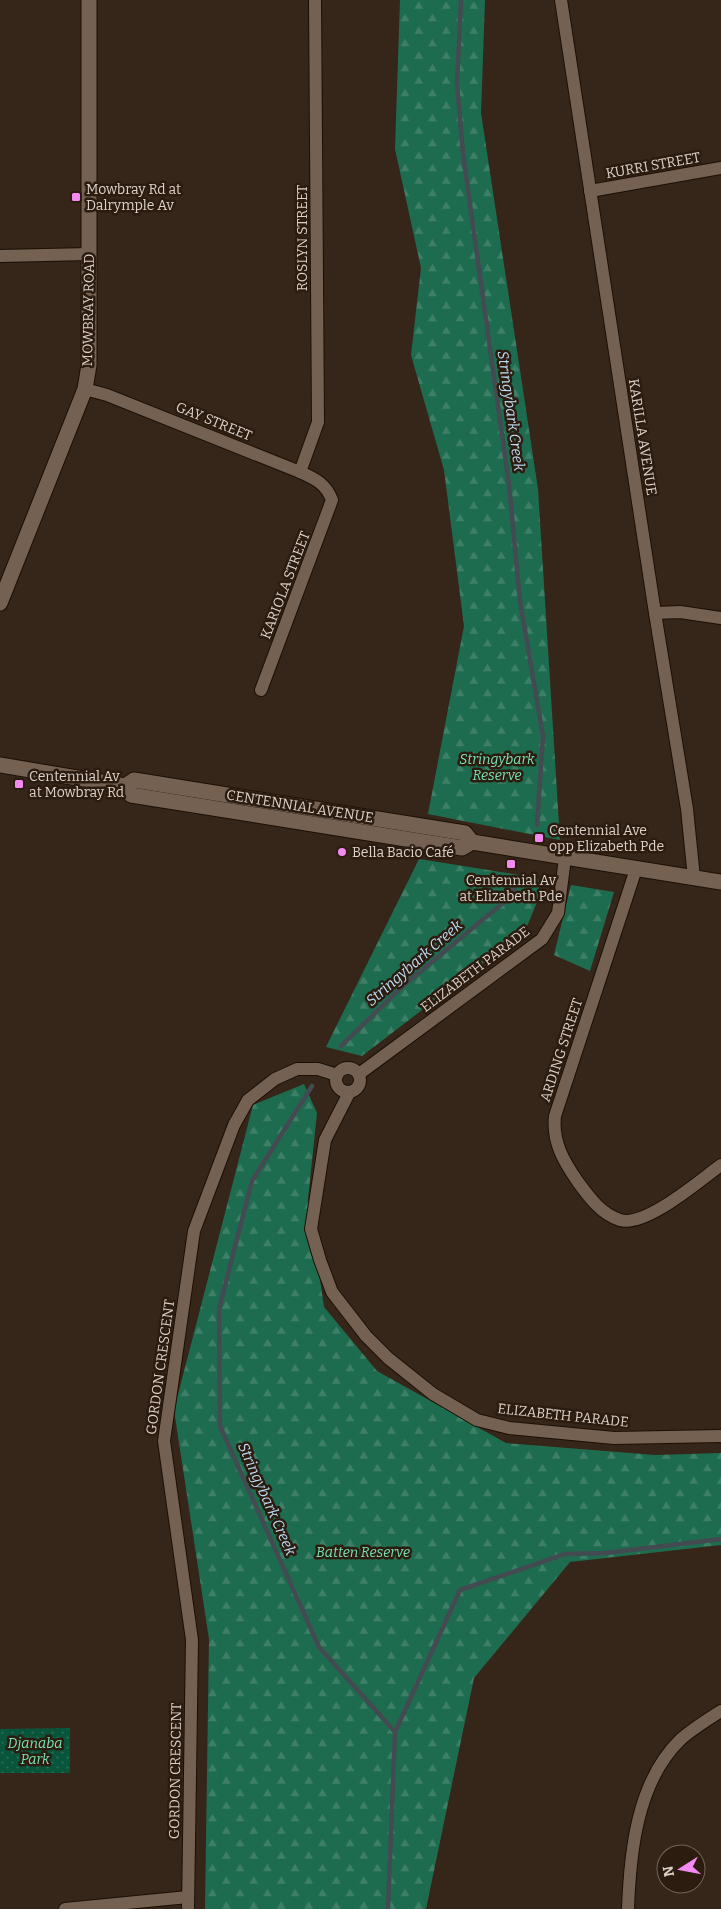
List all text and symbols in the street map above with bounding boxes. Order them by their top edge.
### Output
street label: KURRI STREET [604,149,702,182]
place label: Mowbray Rd at Dalrymple Av [86,181,181,214]
street label: ROSLYN STREET [294,185,311,291]
marker: Mowbray Rd at Dalrymple Av [70,191,82,203]
street label: MOWBRAY ROAD [79,253,98,367]
water label: Stringybark Creek [494,350,528,473]
street label: KARILLA AVENUE [625,377,660,497]
street label: GAY STREET [173,398,254,444]
street label: KARIOLA STREET [257,529,314,641]
park label: Stringybark Reserve [459,751,535,784]
place label: Centennial Av at Mowbray Rd [29,768,124,801]
marker: Centennial Av at Mowbray Rd [13,778,25,790]
street label: CENTENNIAL AVENUE [225,786,375,827]
place label: Centennial Ave opp Elizabeth Pde [549,822,664,855]
marker: Centennial Ave opp Elizabeth Pde [533,832,545,844]
place label: Bella Bacio Café [352,844,454,861]
marker: Bella Bacio Café [336,846,348,858]
marker: Centennial Av at Elizabeth Pde [505,858,517,870]
place label: Centennial Av at Elizabeth Pde [459,872,563,905]
water label: Stringybark Creek [362,916,466,1010]
street label: ELIZABETH PARADE [418,923,533,1016]
street label: ARDING STREET [537,996,586,1104]
street label: GORDON CRESCENT [143,1298,178,1436]
street label: ELIZABETH PARADE [496,1400,629,1431]
water label: Stringybark Creek [234,1440,300,1559]
park label: Batten Reserve [316,1544,410,1561]
street label: GORDON CRESCENT [166,1703,185,1839]
park label: Djanaba Park [8,1735,63,1768]
north arrow [656,1844,706,1894]
text: N [659,1864,678,1878]

